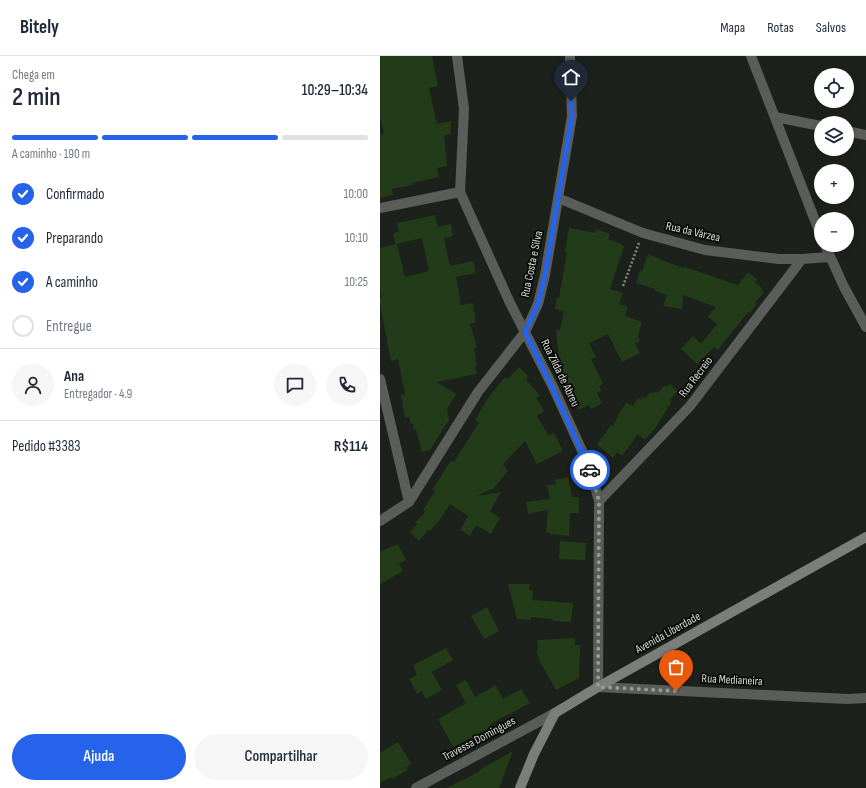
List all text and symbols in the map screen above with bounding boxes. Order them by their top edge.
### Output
text: Bitely [20,16,59,39]
text: Mapa [720,19,745,36]
text: Rotas [767,19,794,36]
text: Salvos [816,19,846,36]
pin [554,60,588,101]
icon: home [560,66,582,88]
text: Chega em [12,67,55,83]
map controls [814,68,854,252]
button: locate [814,68,854,108]
text: 10:29–10:34 [302,81,368,100]
text: 2 min [12,82,61,113]
button: layers [814,116,854,156]
text: A caminho · 190 m [12,146,90,162]
button: + [814,164,854,204]
icon: check [12,183,34,205]
text: Confirmado [46,185,105,204]
text: 10:00 [344,186,368,202]
button: − [814,212,854,252]
street label: Rua da Várzea [664,218,722,246]
icon: check [12,227,34,249]
text: Preparando [46,229,103,248]
street label: Rua Costa e Silva [518,229,546,299]
text: 10:10 [345,230,368,246]
icon: check [12,271,34,293]
text: A caminho [46,273,98,292]
text: 10:25 [345,274,368,290]
text: Entregue [46,317,92,336]
street label: Rua Zilda de Abreu [537,337,583,409]
street label: Rua Recreio [676,354,716,400]
button: person [12,364,54,406]
button: chat [274,364,316,406]
button: phone [326,364,368,406]
text: Ana [64,367,84,386]
text: Entregador · 4.9 [64,386,132,402]
text: Pedido #3383 [12,437,81,456]
text: R$114 [334,437,368,456]
courier [570,450,610,490]
icon: car [579,459,601,481]
street label: Avenida Liberdade [632,609,703,658]
pin [659,650,693,691]
icon: bag [665,656,687,678]
street label: Rua Medianeira [701,671,763,689]
street label: Travessa Domingues [440,713,518,765]
button: Ajuda [12,734,186,780]
button: Compartilhar [194,734,368,780]

